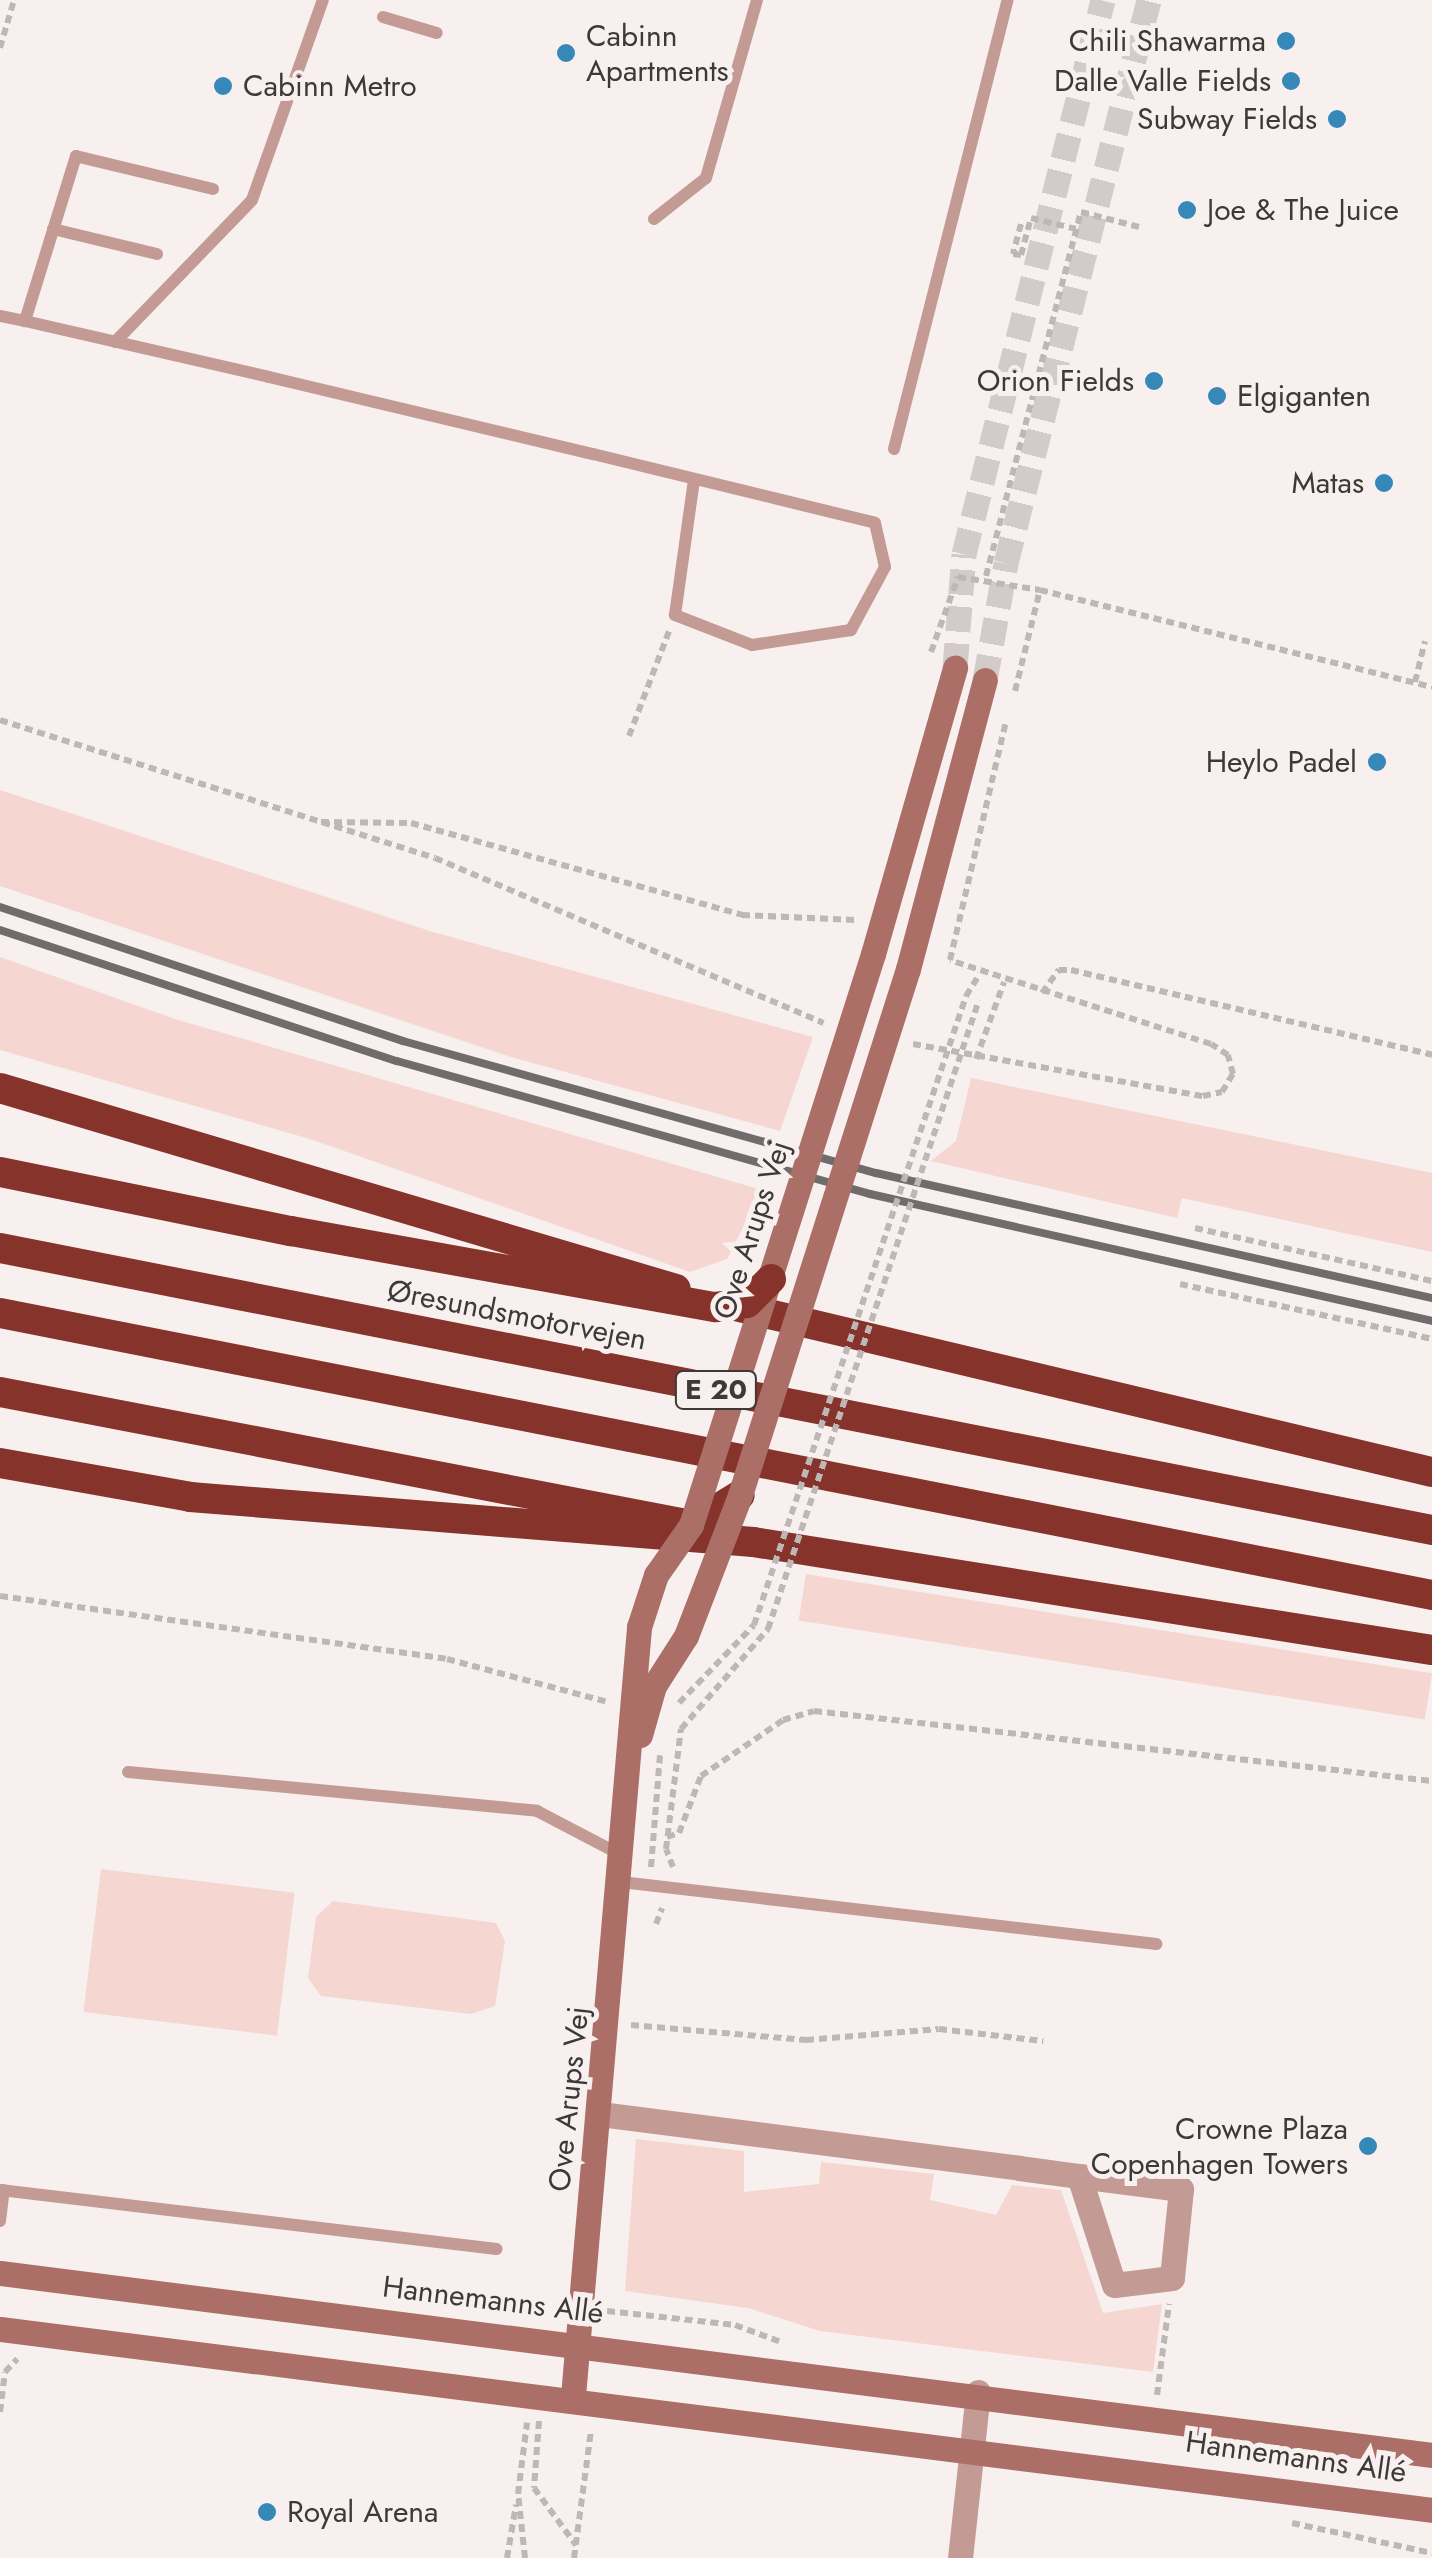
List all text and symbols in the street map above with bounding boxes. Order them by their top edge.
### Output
place label: Cabinn Apartments [586,18,729,88]
place label: Chili Shawarma [1069,23,1266,59]
marker: Chili Shawarma [1275,30,1297,52]
marker: Cabinn Apartments [555,42,577,64]
place label: Dalle Valle Fields [1054,63,1271,99]
place label: Cabinn Metro [243,68,417,104]
marker: Dalle Valle Fields [1280,70,1302,92]
marker: Cabinn Metro [212,75,234,97]
place label: Subway Fields [1137,101,1317,137]
marker: Subway Fields [1326,108,1348,130]
place label: Joe & The Juice [1207,192,1399,228]
marker: Joe & The Juice [1176,199,1198,221]
place label: Orion Fields [977,363,1134,399]
marker: Orion Fields [1143,370,1165,392]
place label: Elgiganten [1237,378,1371,414]
marker: Elgiganten [1206,385,1228,407]
place label: Matas [1292,465,1364,501]
marker: Matas [1373,472,1395,494]
place label: Heylo Padel [1206,744,1357,780]
marker: Heylo Padel [1366,751,1388,773]
street label: Ove Arups Vej [706,1136,798,1324]
street label: Øresundsmotorvejen [384,1272,650,1358]
road number: E 20 [674,1367,758,1413]
street label: Ove Arups Vej [541,2005,597,2193]
place label: Crowne Plaza Copenhagen Towers [1091,2111,1348,2182]
marker: Crowne Plaza Copenhagen Towers [1357,2135,1379,2157]
street label: Hannemanns Allé [380,2269,606,2331]
street label: Hannemanns Allé [1183,2424,1409,2490]
place label: Royal Arena [287,2494,439,2530]
marker: Royal Arena [256,2501,278,2523]

